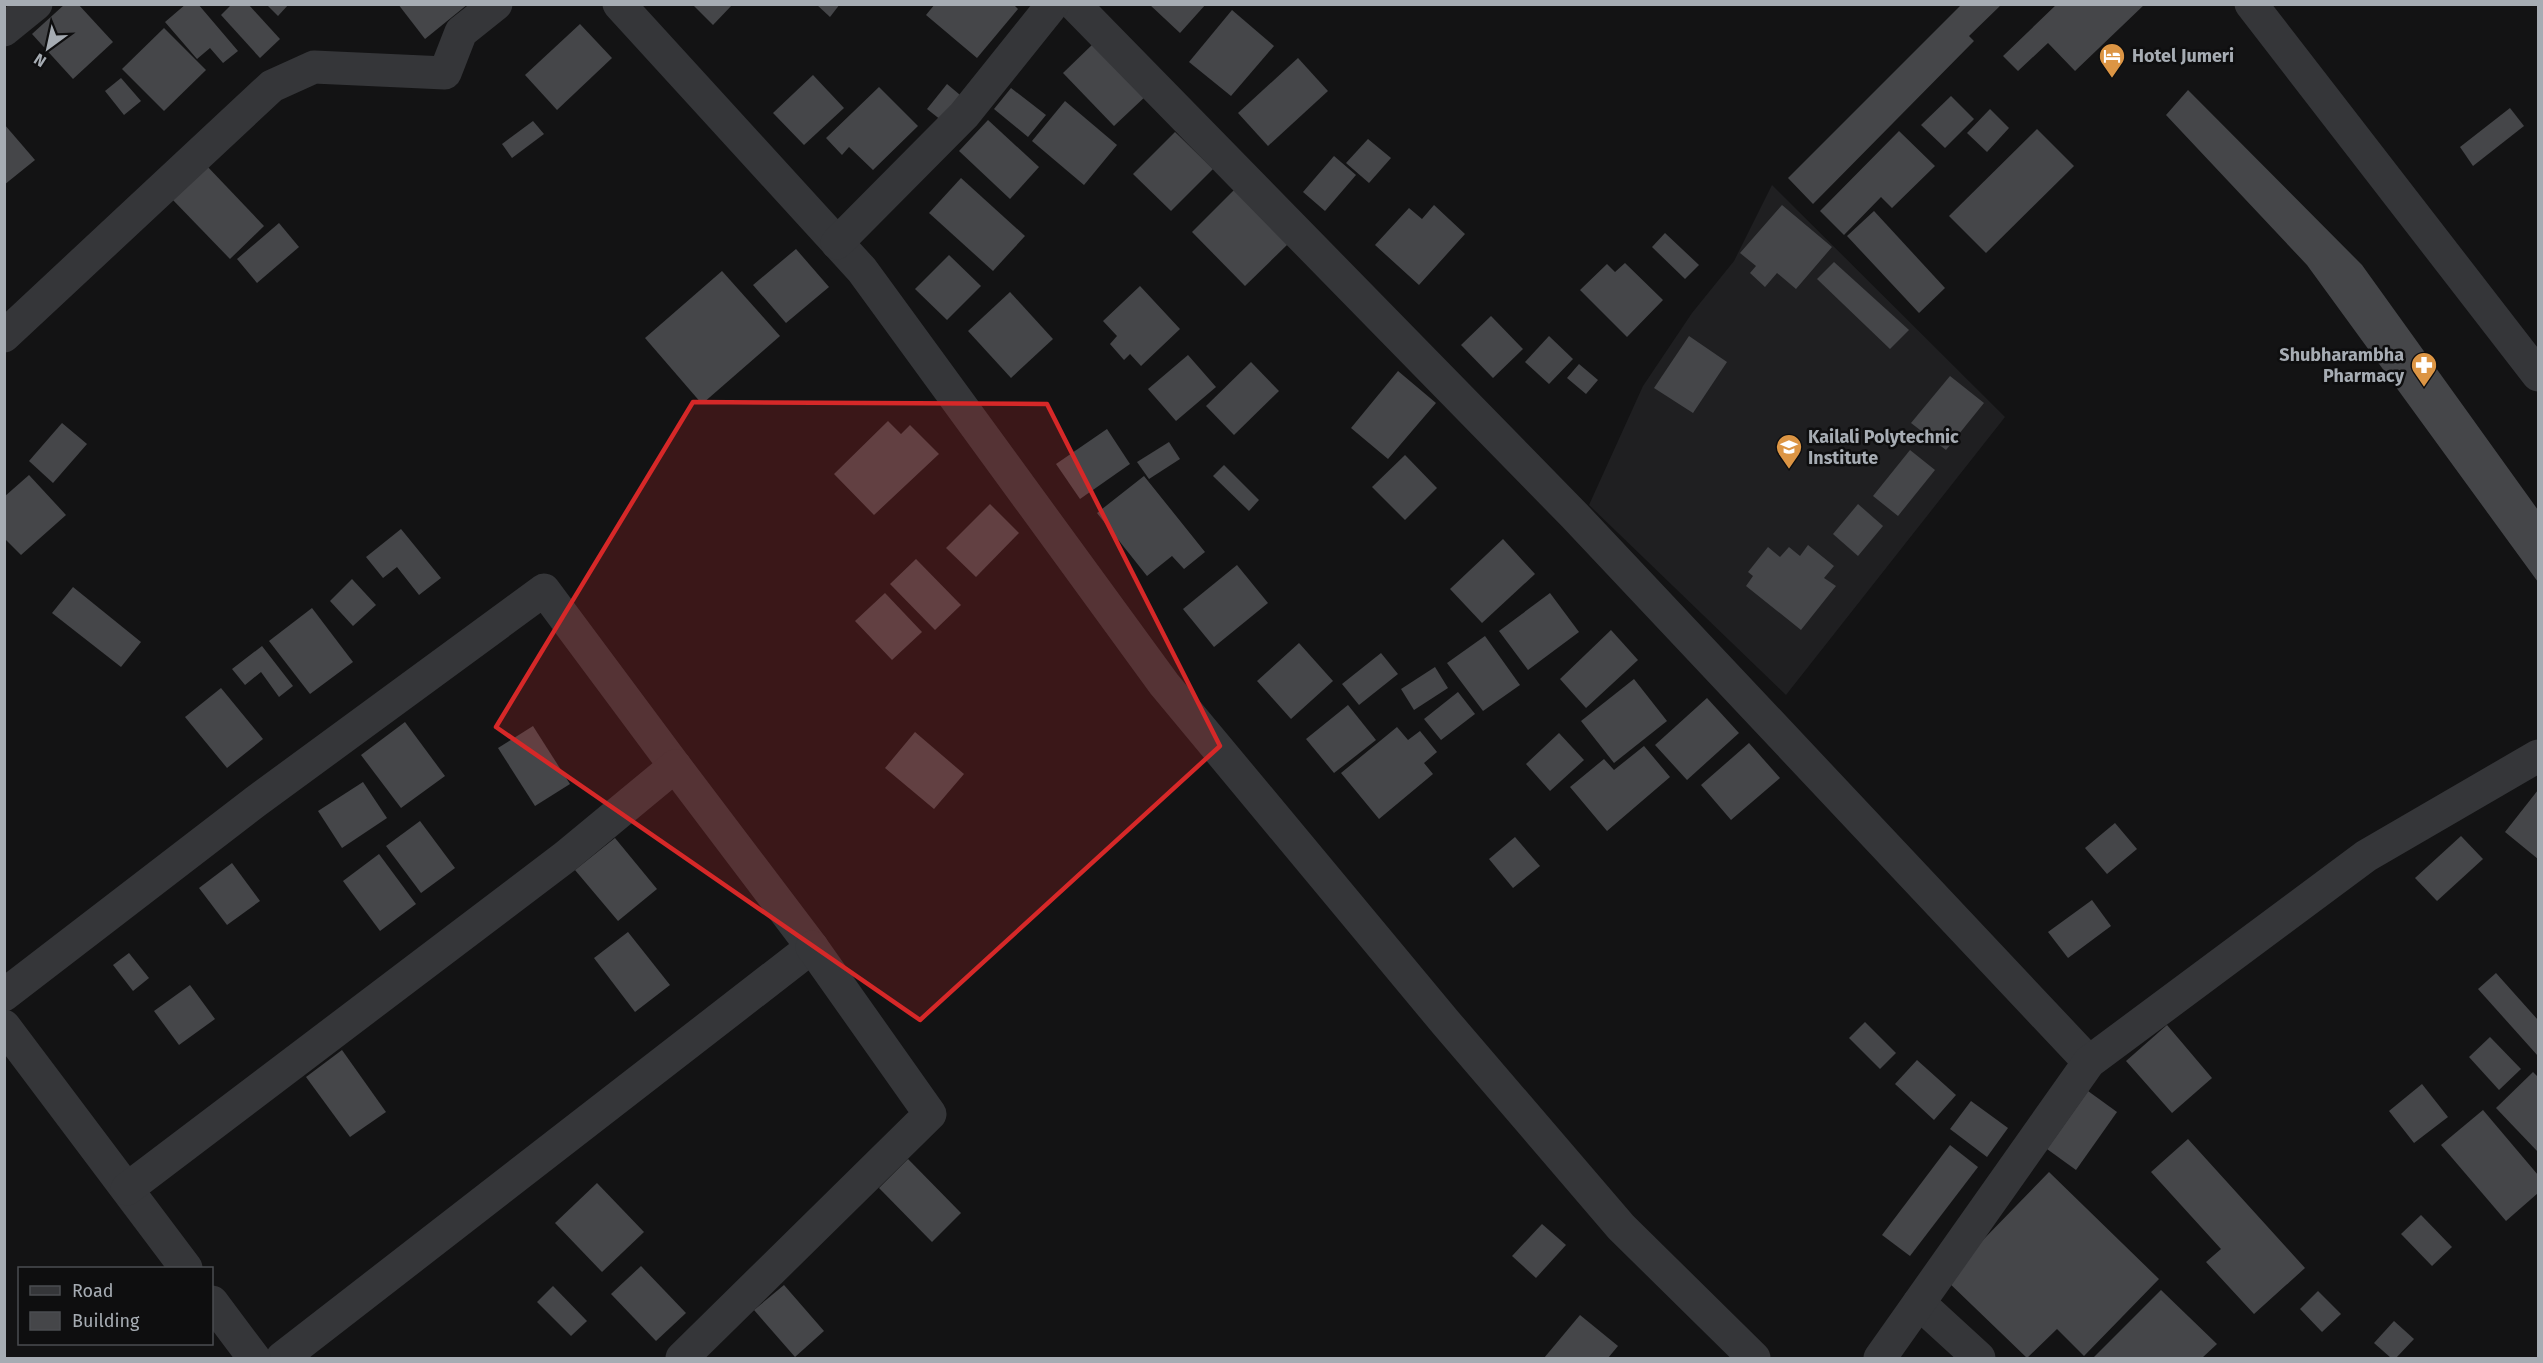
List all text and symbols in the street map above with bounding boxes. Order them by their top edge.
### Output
north arrow [18,18,78,78]
hotel icon: Hotel Jumeri [2097,41,2127,79]
place label: Hotel Jumeri [2132,45,2234,67]
text: N [30,49,50,71]
place label: Shubharambha Pharmacy [2279,344,2405,387]
pharmacy icon: Shubharambha Pharmacy [2409,350,2439,388]
place label: Kailali Polytechnic Institute [1808,426,1959,469]
school or university icon: Kailali Polytechnic Institute [1774,432,1804,470]
legend [18,1267,213,1345]
text: Road [72,1280,114,1302]
text: Building [72,1310,140,1332]

